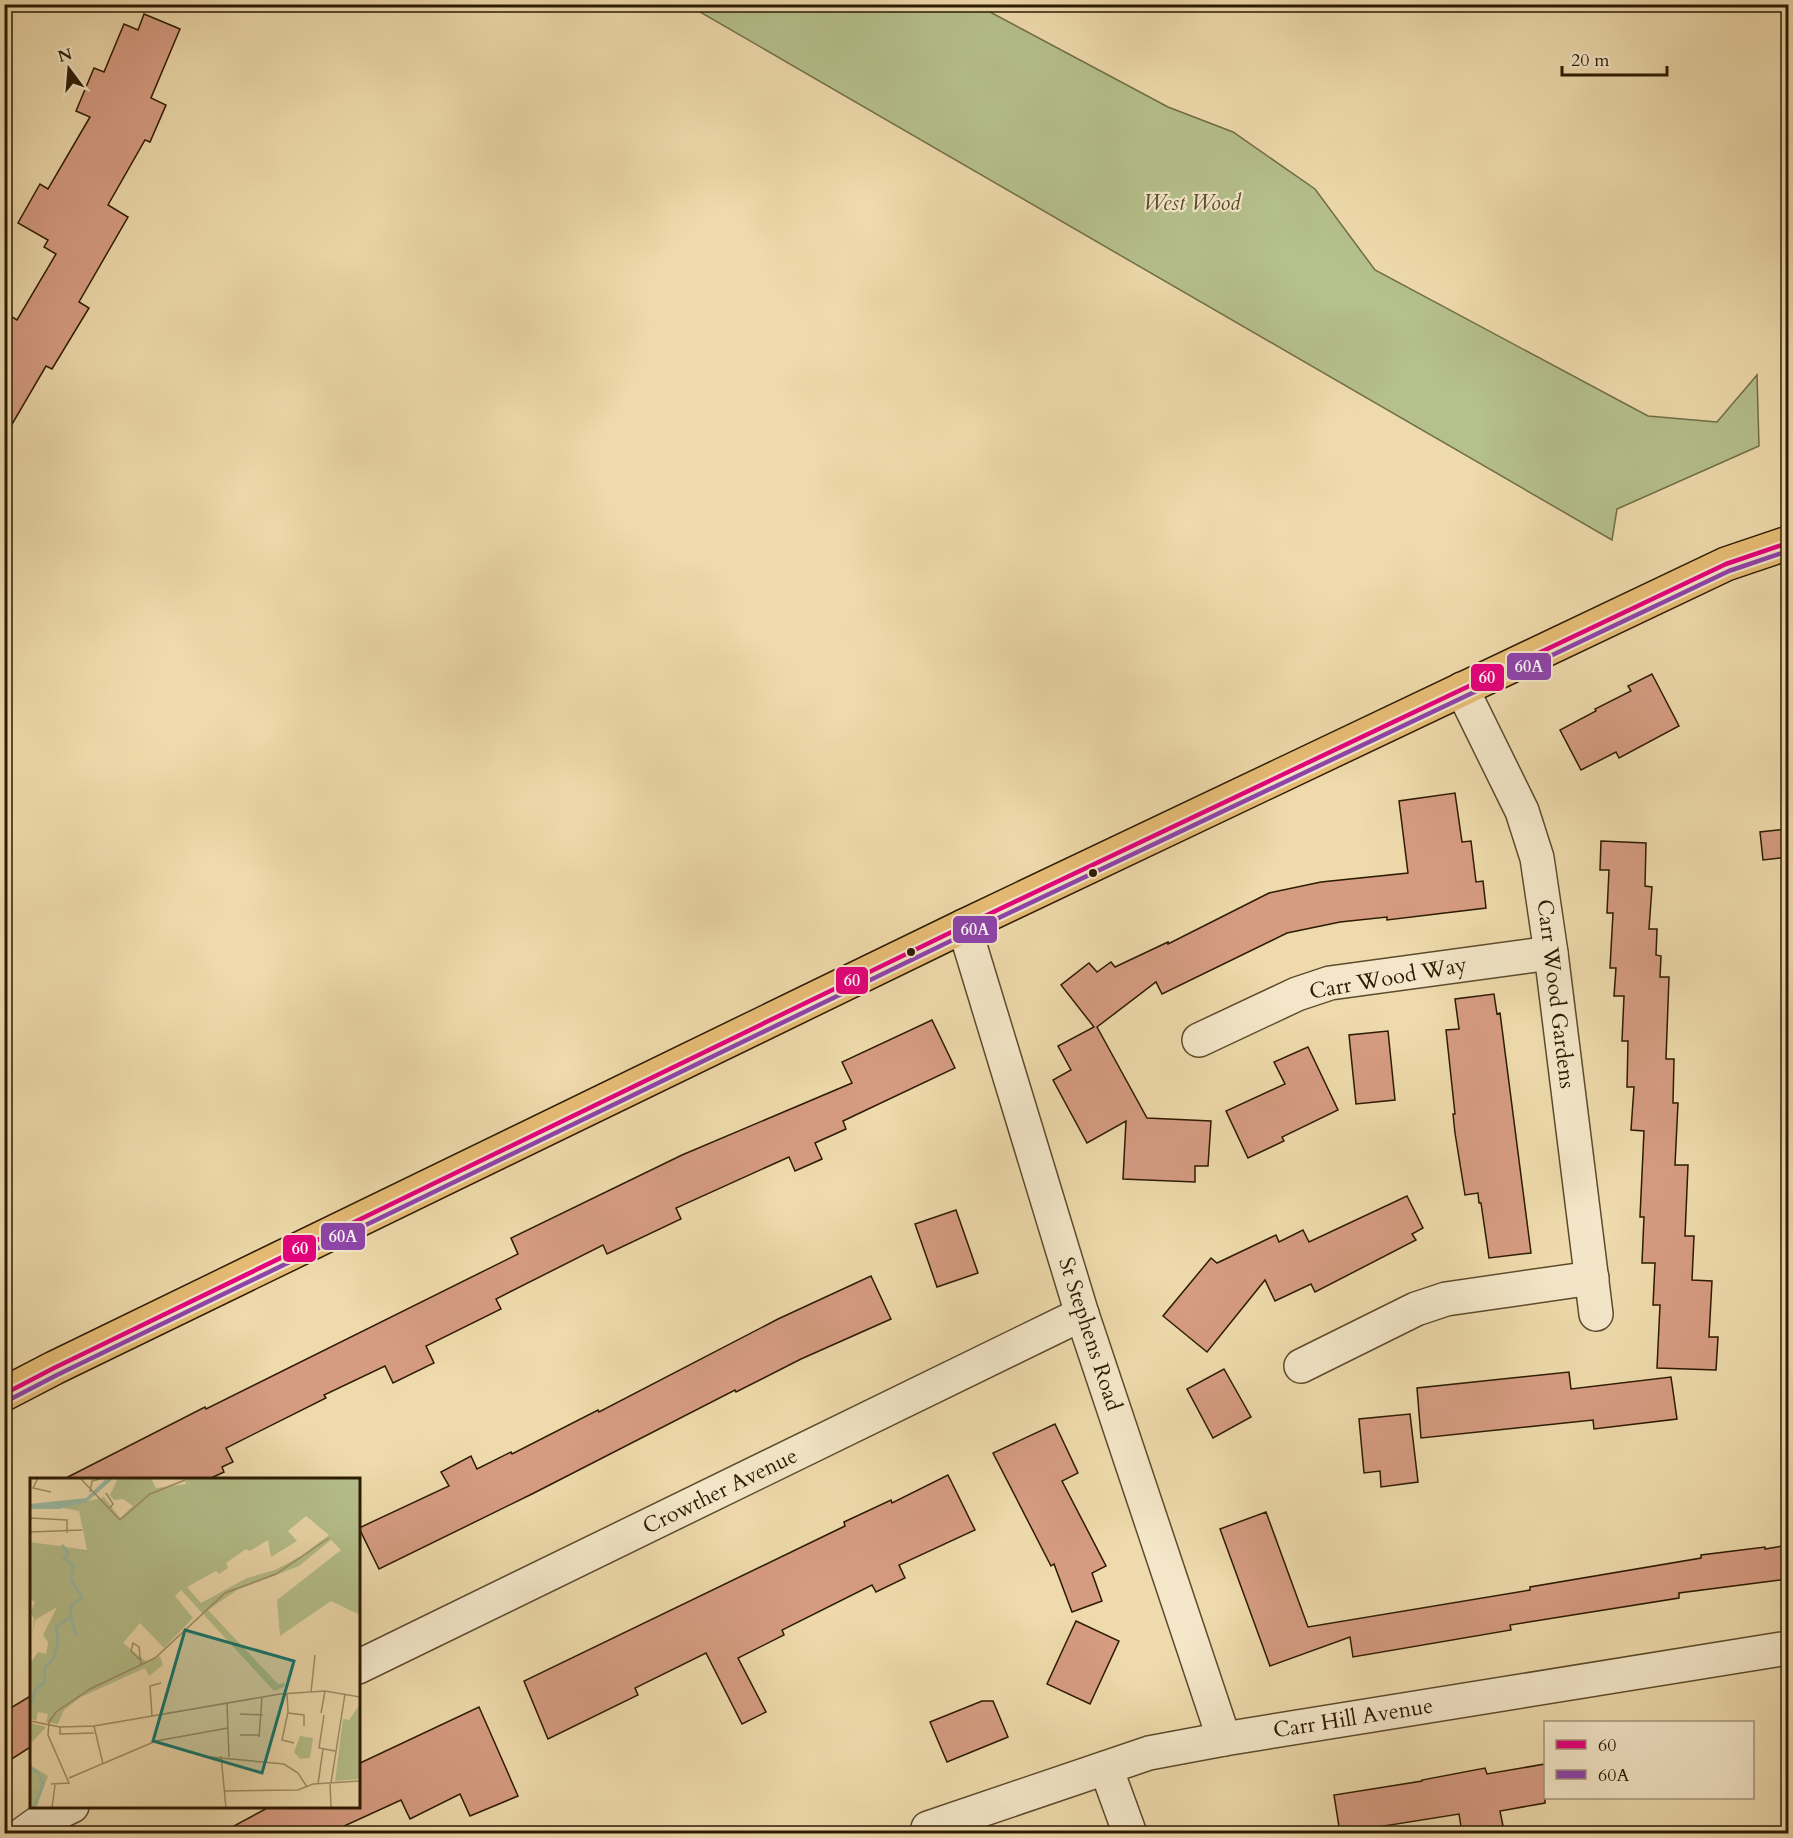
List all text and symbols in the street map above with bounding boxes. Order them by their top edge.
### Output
north arrow [39,39,99,99]
scale bar [1562,39,1667,77]
text: N [55,43,75,68]
text: 20 m [1571,48,1610,73]
park label: West Wood [1143,188,1242,218]
line badge: 60A [1506,652,1552,681]
text: 60A [1515,656,1543,678]
line badge: 60 [1470,663,1505,692]
text: 60 [1479,667,1495,689]
unlabelled marker [1087,867,1099,879]
street label: Carr Wood Gardens [1530,898,1582,1090]
line badge: 60A [952,915,998,944]
text: 60A [961,919,989,941]
unlabelled marker [905,946,917,958]
street label: Carr Wood Way [1307,949,1469,1007]
line badge: 60 [835,966,869,995]
text: 60 [844,970,860,992]
line badge: 60A [320,1222,366,1251]
text: 60A [329,1226,357,1248]
line badge: 60 [282,1234,317,1263]
text: 60 [292,1238,308,1260]
street label: St Stephens Road [1051,1253,1129,1415]
street label: Crowther Avenue [638,1441,802,1541]
inset map [30,1478,360,1808]
street label: Carr Hill Avenue [1271,1691,1435,1745]
legend [1544,1721,1754,1799]
text: 60 [1598,1733,1616,1758]
text: 60A [1598,1763,1629,1788]

